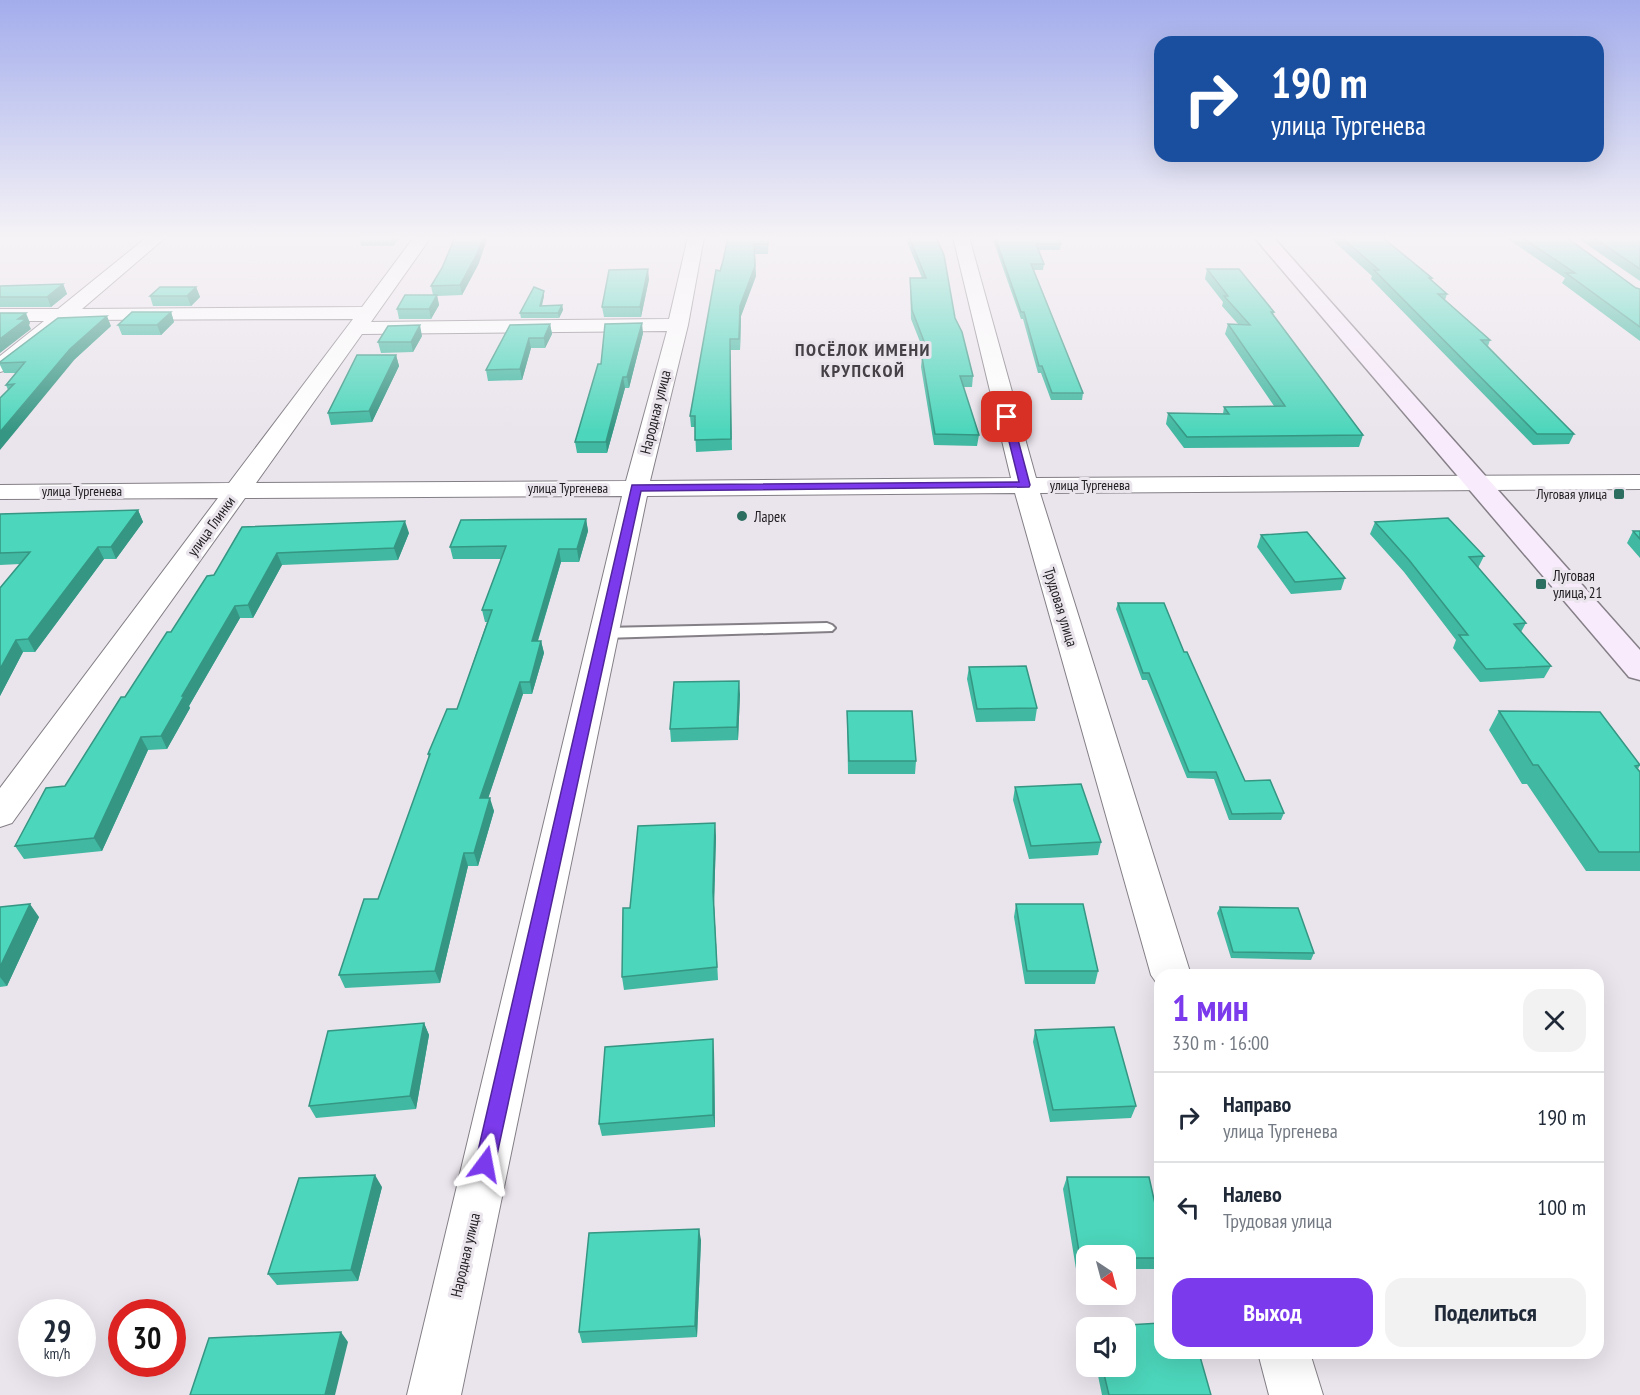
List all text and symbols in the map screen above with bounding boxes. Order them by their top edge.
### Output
text: 190 m [1271,55,1368,110]
icon: right [1172,60,1250,138]
text: улица Тургенева [1271,108,1426,142]
district label: ПОСЁЛОК ИМЕНИ КРУПСКОЙ [795,338,931,382]
street label: Народная улица [635,368,675,456]
pin [981,391,1032,442]
icon: arrive [990,400,1023,433]
street label: улица Тургенева [1050,476,1130,494]
street label: улица Тургенева [528,479,608,497]
street label: улица Тургенева [42,482,122,500]
place label: Луговая улица [1535,485,1607,503]
marker: Луговая улица [1612,487,1626,501]
street label: улица Глинки [183,492,239,560]
place label: Ларек [753,507,786,526]
marker: Ларек [735,509,749,523]
street label: Трудовая улица [1040,565,1082,649]
place label: Луговая улица, 21 [1552,566,1602,602]
marker: Луговая улица, 21 [1534,577,1548,591]
text: 1 мин [1172,984,1249,1031]
button: close [1523,989,1586,1052]
text: 330 m · 16:00 [1172,1030,1269,1056]
text: Направо [1223,1090,1291,1118]
icon: right [1172,1101,1205,1134]
text: 190 m [1537,1103,1586,1131]
text: улица Тургенева [1223,1118,1338,1144]
position arrow [453,1132,517,1196]
text: Налево [1223,1180,1282,1208]
icon: left [1172,1191,1205,1224]
text: 100 m [1537,1193,1586,1221]
text: Трудовая улица [1223,1208,1332,1234]
street label: Народная улица [446,1211,484,1299]
north arrow [1076,1245,1136,1305]
map controls [1076,1245,1136,1377]
button: Выход [1172,1278,1373,1347]
button: Поделиться [1385,1278,1586,1347]
speed limit sign: 30 [108,1299,186,1377]
text: 29 [43,1311,71,1350]
button: sound [1076,1317,1136,1377]
text: km/h [44,1344,70,1363]

